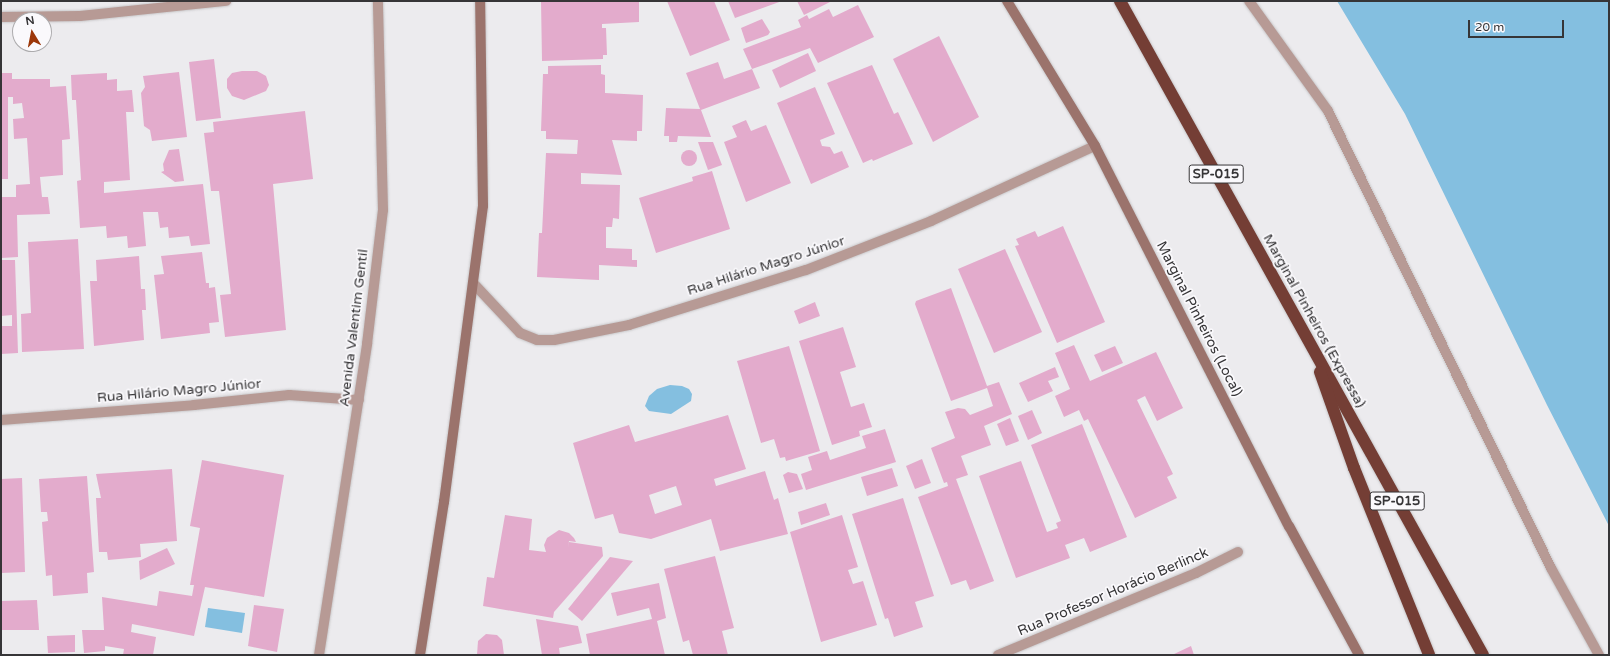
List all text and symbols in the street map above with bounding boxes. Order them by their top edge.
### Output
north arrow [12,12,52,52]
scale bar [1470,12,1566,38]
text: N [25,14,35,28]
text: 20 m [1475,20,1504,34]
road number: SP-015 [1188,163,1244,185]
street label: Marginal Pinheiros (Expressa) [1259,231,1369,411]
street label: Rua Hilário Magro Júnior [685,233,847,299]
street label: Marginal Pinheiros (Local) [1152,239,1246,399]
street label: Avenida Valentim Gentil [336,248,372,408]
street label: Rua Hilário Magro Júnior [96,375,262,407]
road number: SP-015 [1369,490,1425,512]
street label: Rua Professor Horácio Berlinck [1015,544,1211,640]

